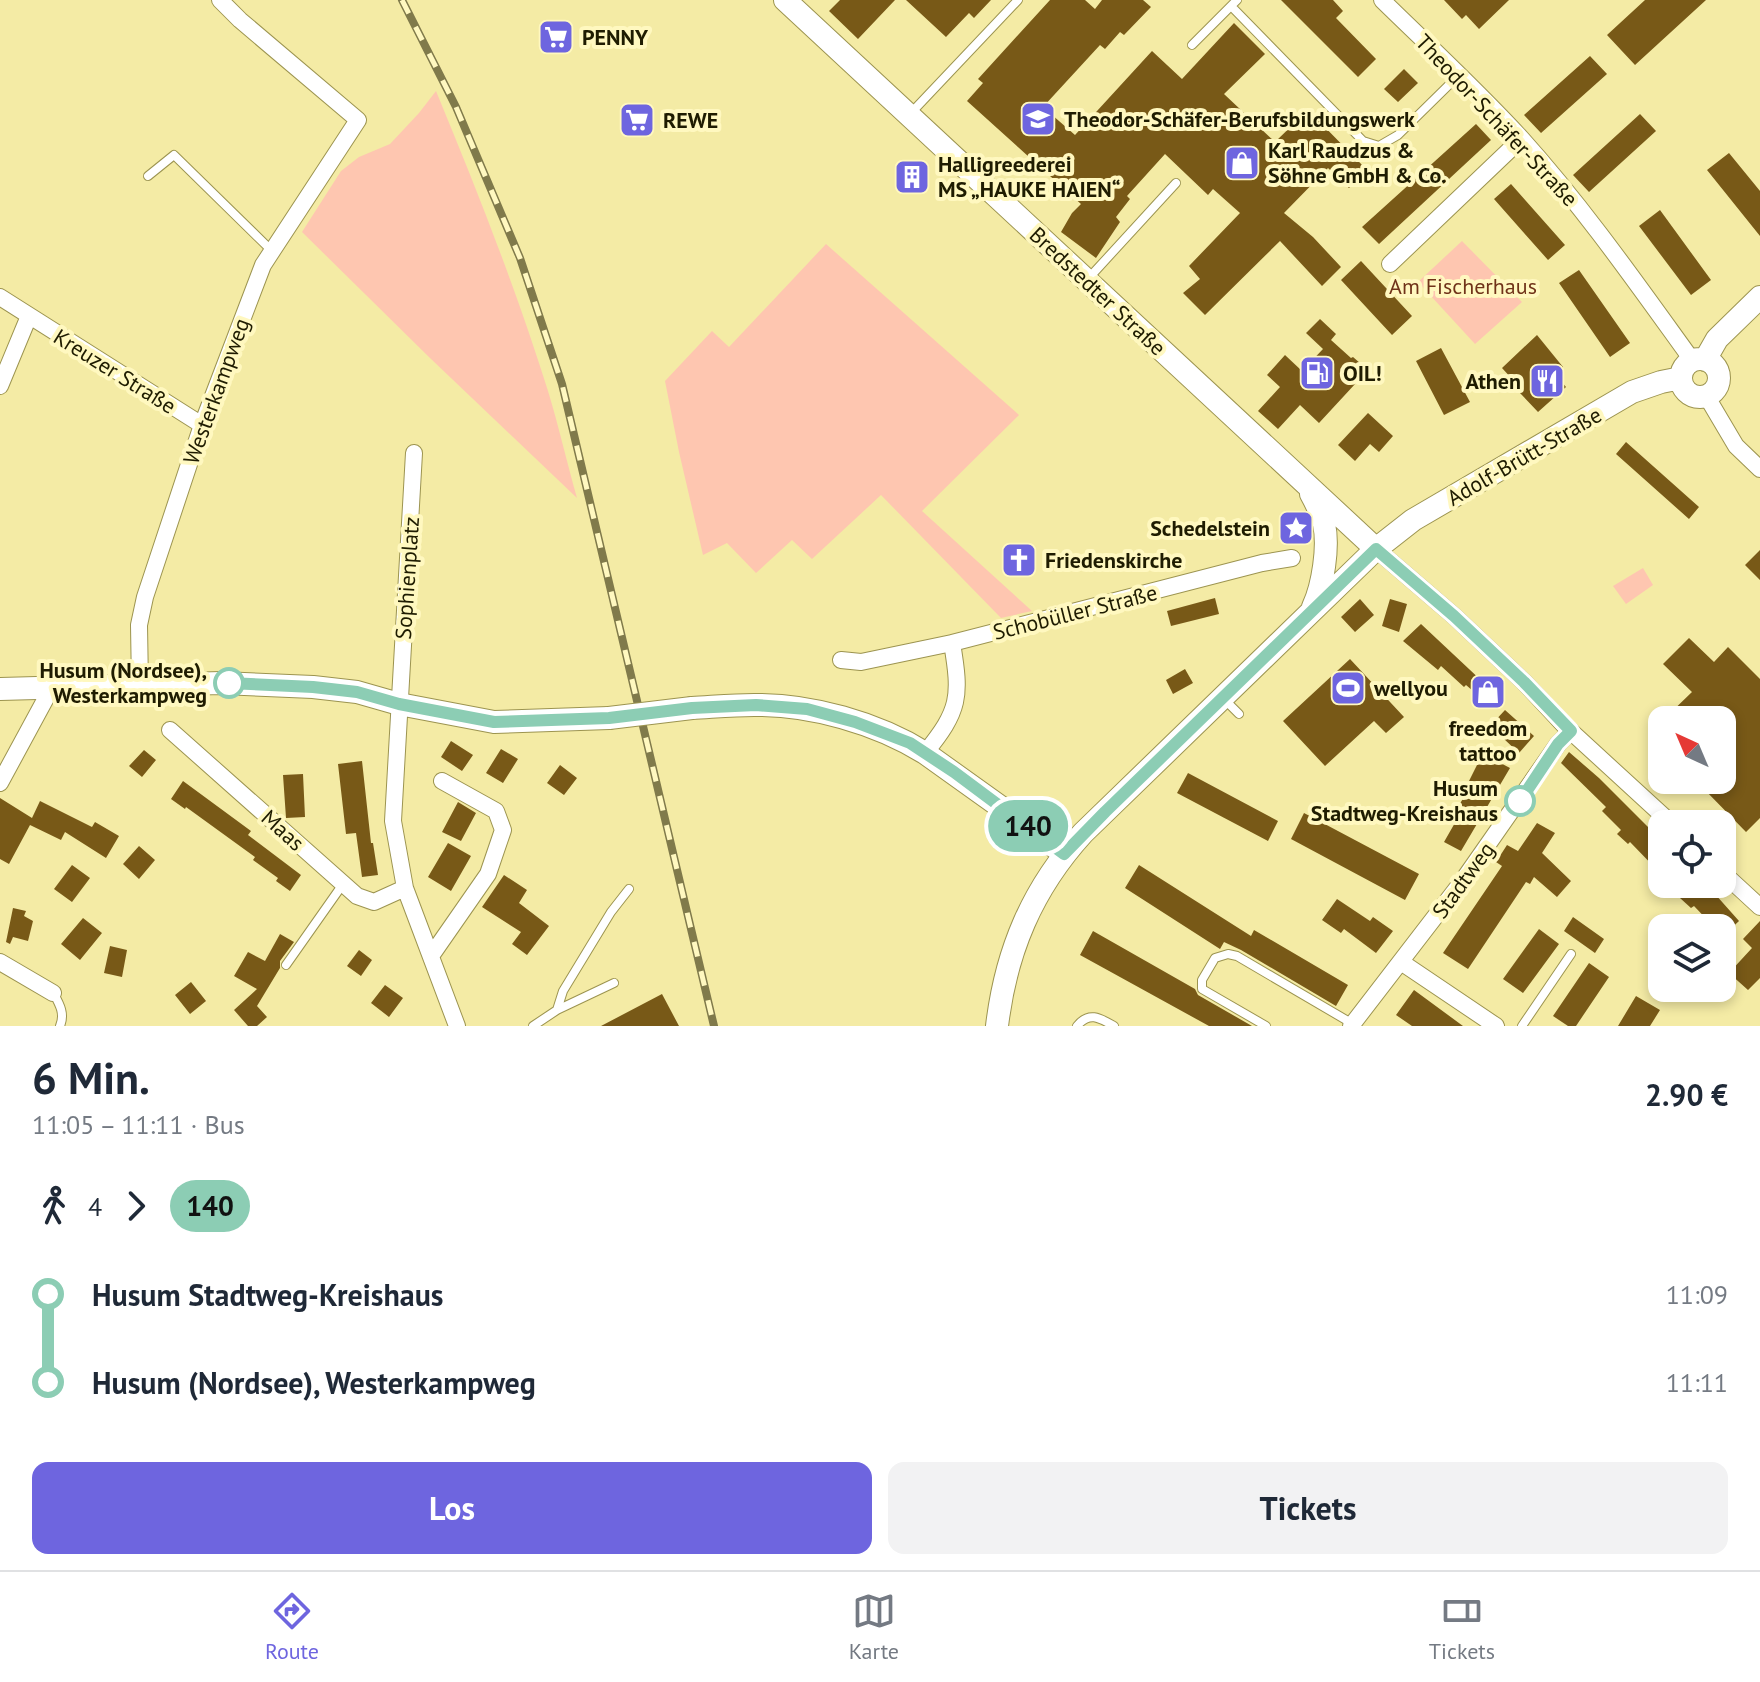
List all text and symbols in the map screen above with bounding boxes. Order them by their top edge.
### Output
supermarket icon: PENNY [537,18,575,56]
place label: PENNY [582,23,649,51]
street label: Theodor-Schäfer-Straße [1410,28,1584,212]
school or university icon: Theodor-Schäfer-Berufsbildungswerk [1019,100,1057,138]
supermarket icon: REWE [618,101,656,139]
place label: Theodor-Schäfer-Berufsbildungswerk [1064,105,1415,133]
place label: REWE [663,106,718,134]
place label: Karl Raudzus & Söhne GmbH & Co. [1268,136,1446,189]
shop icon: Karl Raudzus & Söhne GmbH & Co. [1223,144,1261,182]
place label: Halligreederei MS „HAUKE HAIEN“ [938,150,1120,203]
building icon: Halligreederei MS „HAUKE HAIEN“ [893,158,931,196]
street label: Bredstedter Straße [1024,221,1172,361]
park label: Am Fischerhaus [1389,272,1537,300]
street label: Westerkampweg [177,314,255,468]
street label: Kreuzer Straße [49,322,181,420]
fuel station icon: OIL! [1298,354,1336,392]
place label: OIL! [1343,359,1382,387]
restaurant icon: Athen [1528,362,1566,400]
place label: Athen [1465,367,1521,395]
street label: Adolf-Brütt-Straße [1442,400,1606,512]
place icon: Schedelstein [1277,509,1315,547]
place label: Schedelstein [1150,514,1270,542]
street label: Sophienplatz [389,516,425,640]
church icon: Friedenskirche [1000,541,1038,579]
place label: Friedenskirche [1045,546,1182,574]
street label: Schobüller Straße [990,578,1160,646]
place label: Husum (Nordsee), Westerkampweg [39,656,207,709]
marker: Husum (Nordsee), Westerkampweg [214,668,244,698]
sports icon: wellyou [1329,669,1367,707]
shop icon: freedom tattoo [1469,673,1507,711]
place label: wellyou [1373,674,1448,702]
north arrow [1648,706,1736,794]
map controls [1648,706,1736,1002]
place label: freedom tattoo [1449,714,1527,767]
place label: Husum Stadtweg-Kreishaus [1311,774,1498,827]
marker: Husum Stadtweg-Kreishaus [1505,786,1535,816]
line badge: 140 [982,800,1074,852]
street label: Maas [256,803,310,857]
text: 140 [1004,807,1052,844]
button: locate [1648,810,1736,898]
street label: Stadtweg [1426,836,1500,924]
button: layers [1648,914,1736,1002]
text: 6 Min. [32,1049,150,1106]
text: 2.90 € [1645,1075,1728,1114]
text: 11:05 – 11:11 · Bus [32,1108,245,1141]
icon: walk [32,1184,76,1228]
icon: forward [114,1184,158,1228]
text: 140 [186,1187,234,1224]
text: 4 [88,1190,102,1223]
text: Husum Stadtweg-Kreishaus [92,1275,443,1314]
text: 11:09 [1666,1278,1728,1311]
text: Husum (Nordsee), Westerkampweg [92,1363,536,1402]
text: 11:11 [1666,1366,1728,1399]
button: Los [32,1462,872,1554]
button: Tickets [888,1462,1728,1554]
tab: Route [265,1589,319,1665]
tab: Karte [849,1589,899,1665]
tab: Tickets [1429,1589,1495,1665]

